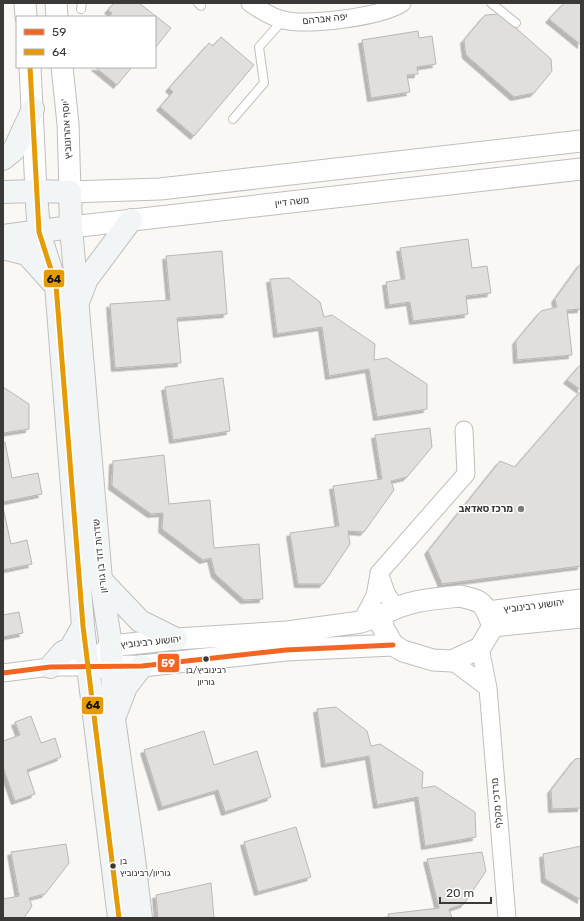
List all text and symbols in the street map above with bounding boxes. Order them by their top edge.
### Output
street label: יפה אברהם [302,11,348,27]
legend [16,16,156,68]
text: 59 [52,25,66,39]
text: 64 [52,45,67,59]
street label: יוסף אהרונוביץ' [59,98,75,160]
street label: משה דיין [274,194,310,210]
line badge: 64 [43,269,65,288]
text: 64 [47,273,62,286]
place label: מרכז סאדאב [459,503,513,515]
marker: מרכז סאדאב [516,504,526,514]
street label: שדרות דוד בן גוריון [90,518,110,594]
street label: יהושוע רבינוביץ [503,596,565,616]
street label: יהושוע רבינוביץ [120,633,182,651]
line badge: 59 [157,653,180,673]
marker: רבינוביץ/בן גוריון [201,654,211,664]
text: 59 [161,657,175,670]
place label: רבינוביץ/בן גוריון [186,665,226,687]
line badge: 64 [81,696,104,715]
text: 64 [86,699,101,712]
street label: מרדכי מקלף [489,777,505,829]
place label: בן גוריון/רבינוביץ [120,856,171,878]
marker: בן גוריון/רבינוביץ [108,861,118,871]
scale bar [440,879,491,905]
text: 20 m [446,886,474,900]

